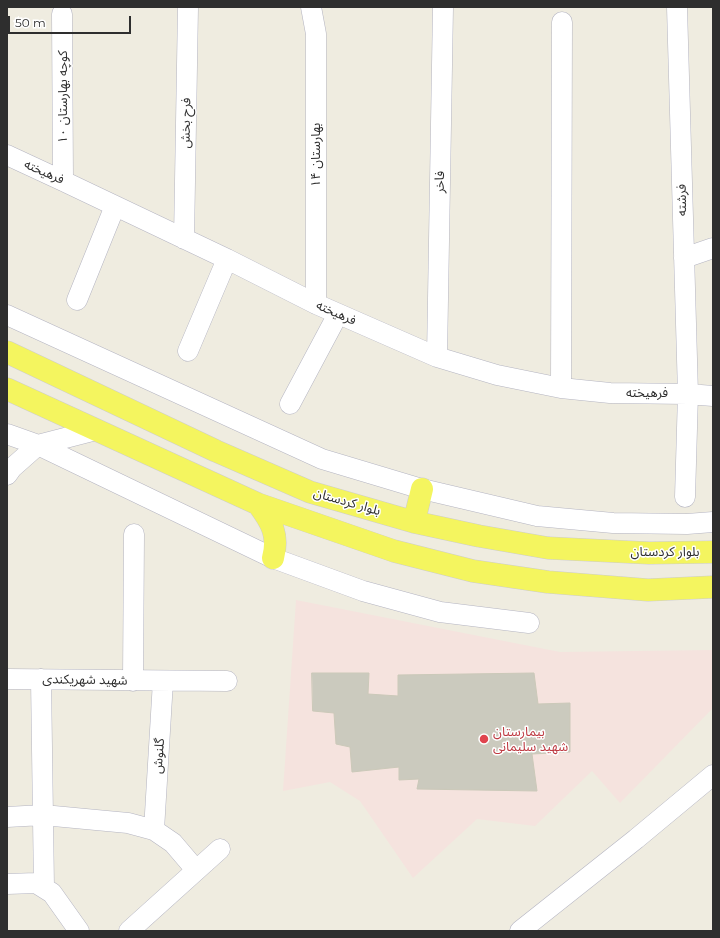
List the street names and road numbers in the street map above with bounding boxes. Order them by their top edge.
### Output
street label: کوچه بهارستان ۱۰ [55,50,71,144]
street label: فرح بخش [178,97,194,149]
street label: بهارستان ۱۴ [308,123,324,187]
street label: فرهیخته [22,156,66,188]
street label: فاخر [432,171,448,193]
street label: فرشته [674,184,690,216]
street label: فرهیخته [314,297,358,329]
street label: فرهیخته [626,385,668,401]
street label: بلوار کردستان [312,485,382,519]
street label: بلوار کردستان [631,544,699,560]
street label: شهید شهریکندی [42,671,128,689]
street label: گلنوش [150,738,168,774]

